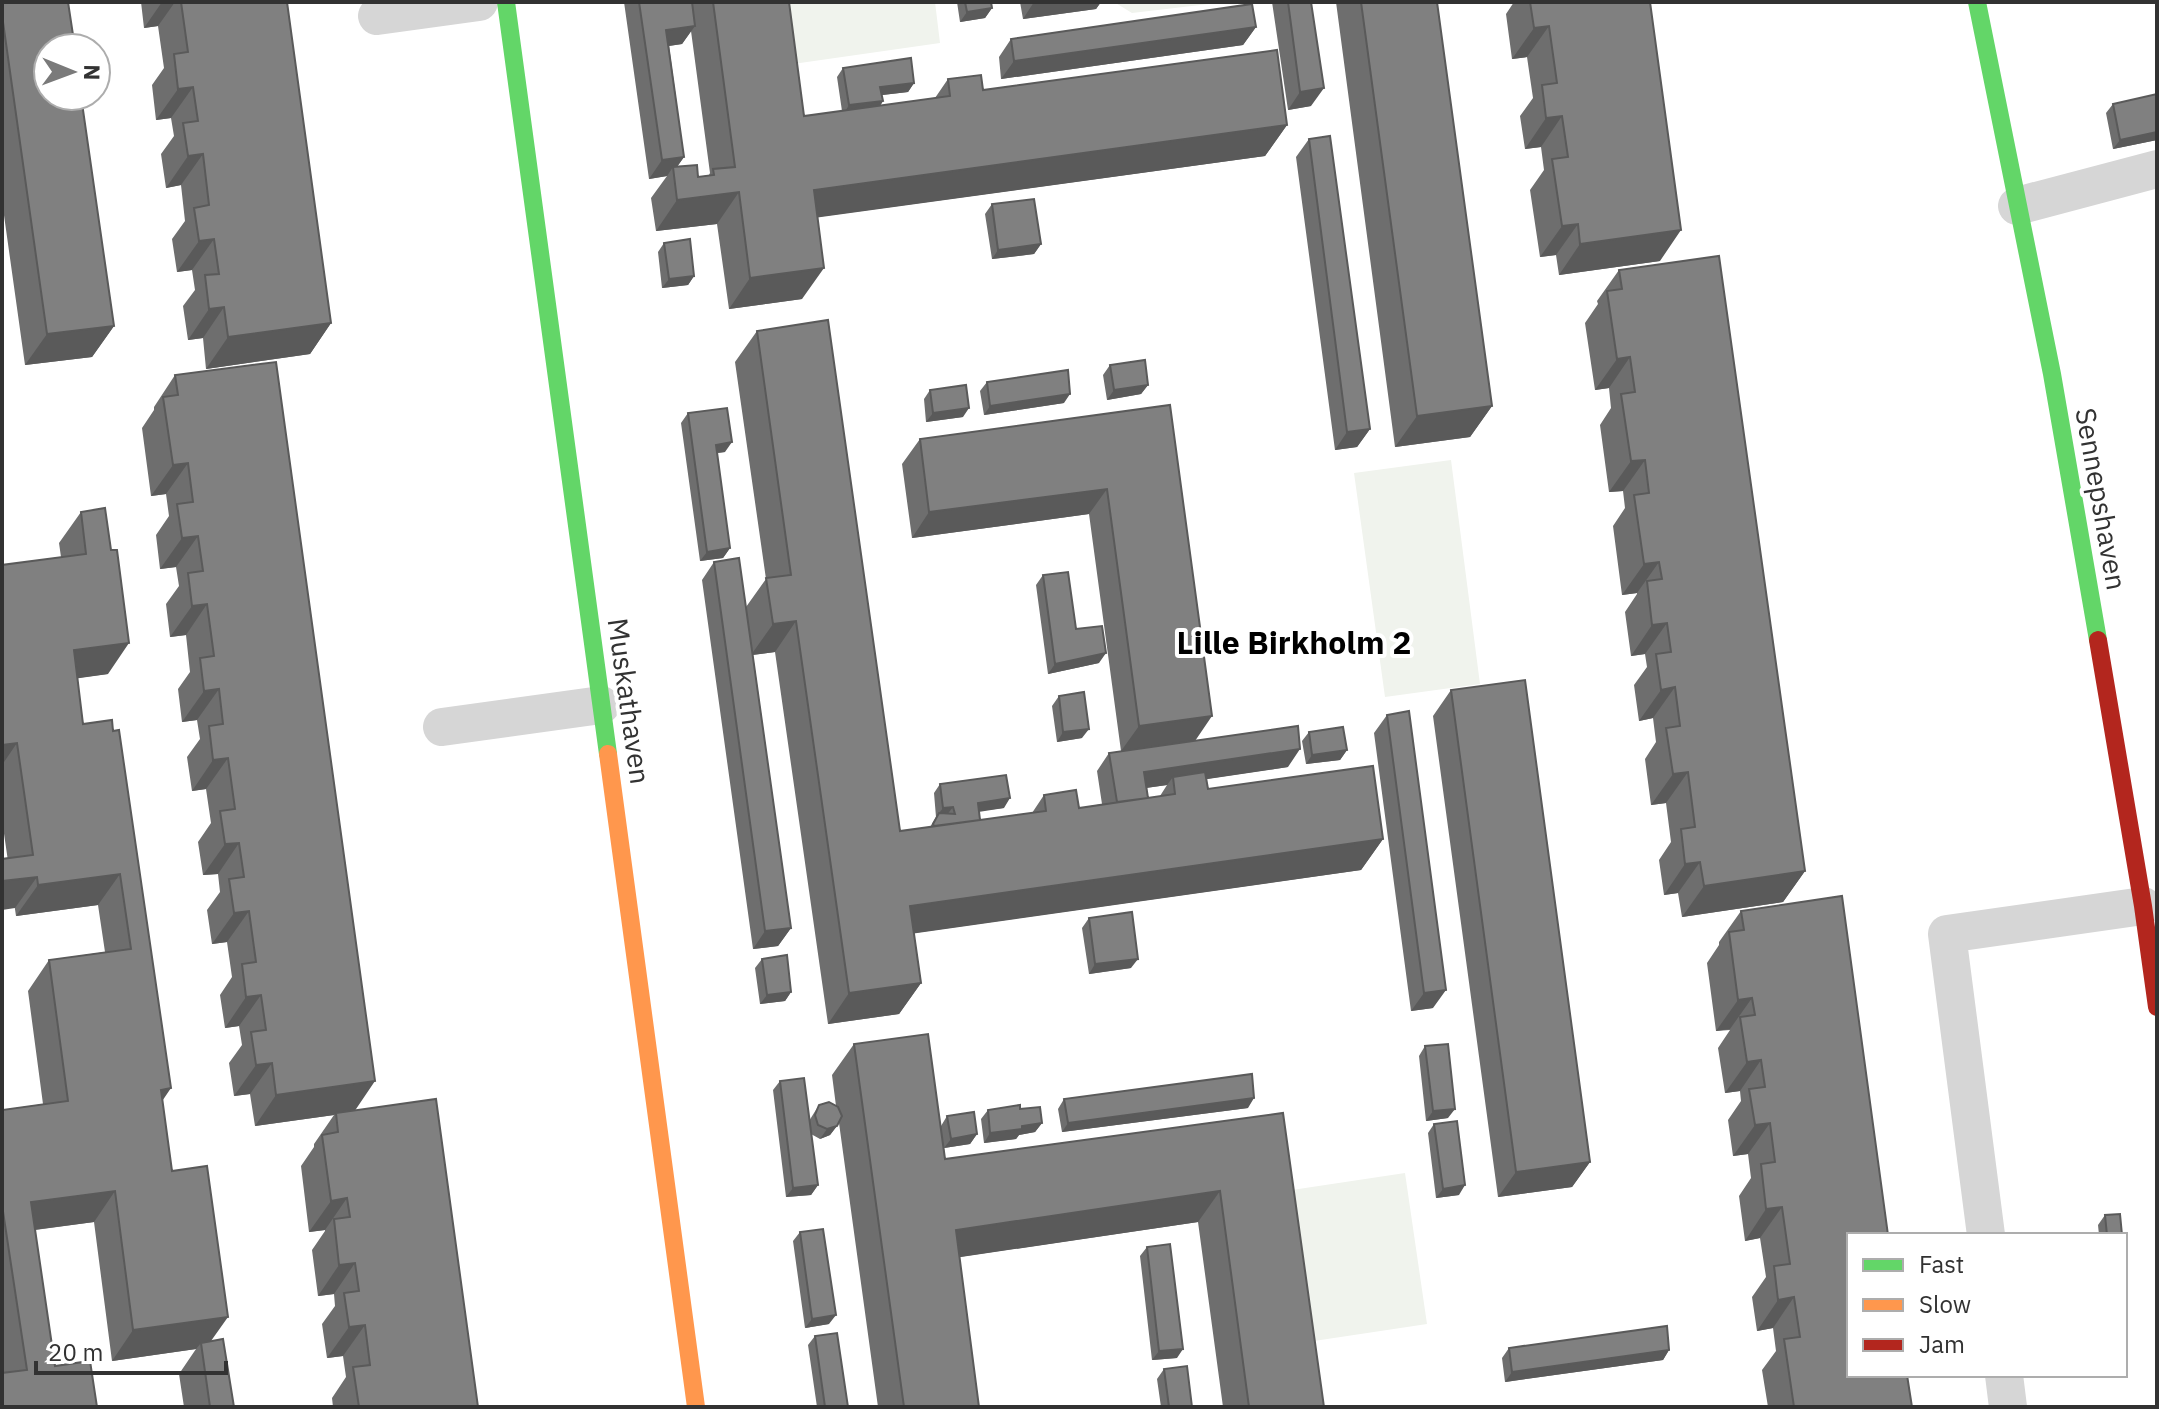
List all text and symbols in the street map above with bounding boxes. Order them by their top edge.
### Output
north arrow [32,32,112,112]
text: N [78,64,107,81]
street label: Sennepshaven [2067,405,2136,593]
street label: Muskathaven [600,616,659,786]
district label: Lille Birkholm 2 [1177,621,1411,663]
legend [1847,1233,2127,1377]
text: Fast [1919,1248,1964,1280]
text: Slow [1919,1288,1971,1320]
scale bar [36,1325,226,1375]
text: Jam [1919,1328,1965,1360]
text: 20 m [48,1336,103,1368]

